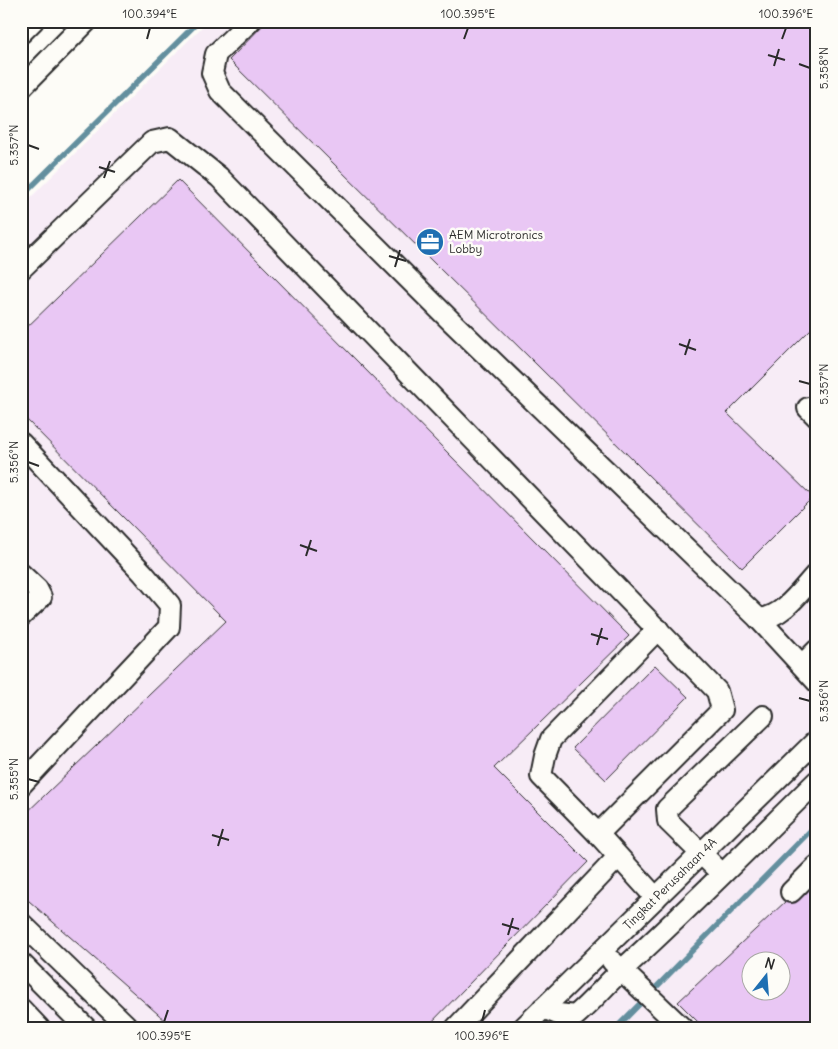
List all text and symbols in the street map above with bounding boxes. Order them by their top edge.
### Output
text: 100.394°E [123,6,177,21]
text: 100.395°E [441,6,495,21]
text: 100.396°E [759,6,813,21]
text: 5.358°N [816,47,831,89]
text: 5.357°N [6,124,21,166]
office icon: AEM Microtronics Lobby [415,227,445,257]
place label: AEM Microtronics Lobby [449,227,543,256]
text: 5.357°N [816,363,831,405]
text: 5.356°N [6,441,21,483]
text: 5.356°N [816,680,831,722]
text: 5.355°N [6,758,21,800]
street label: Tingkat Perusahaan 4A [620,834,720,933]
north arrow [740,952,790,1002]
text: N [763,954,777,974]
text: 100.395°E [137,1028,191,1043]
text: 100.396°E [455,1028,509,1043]

